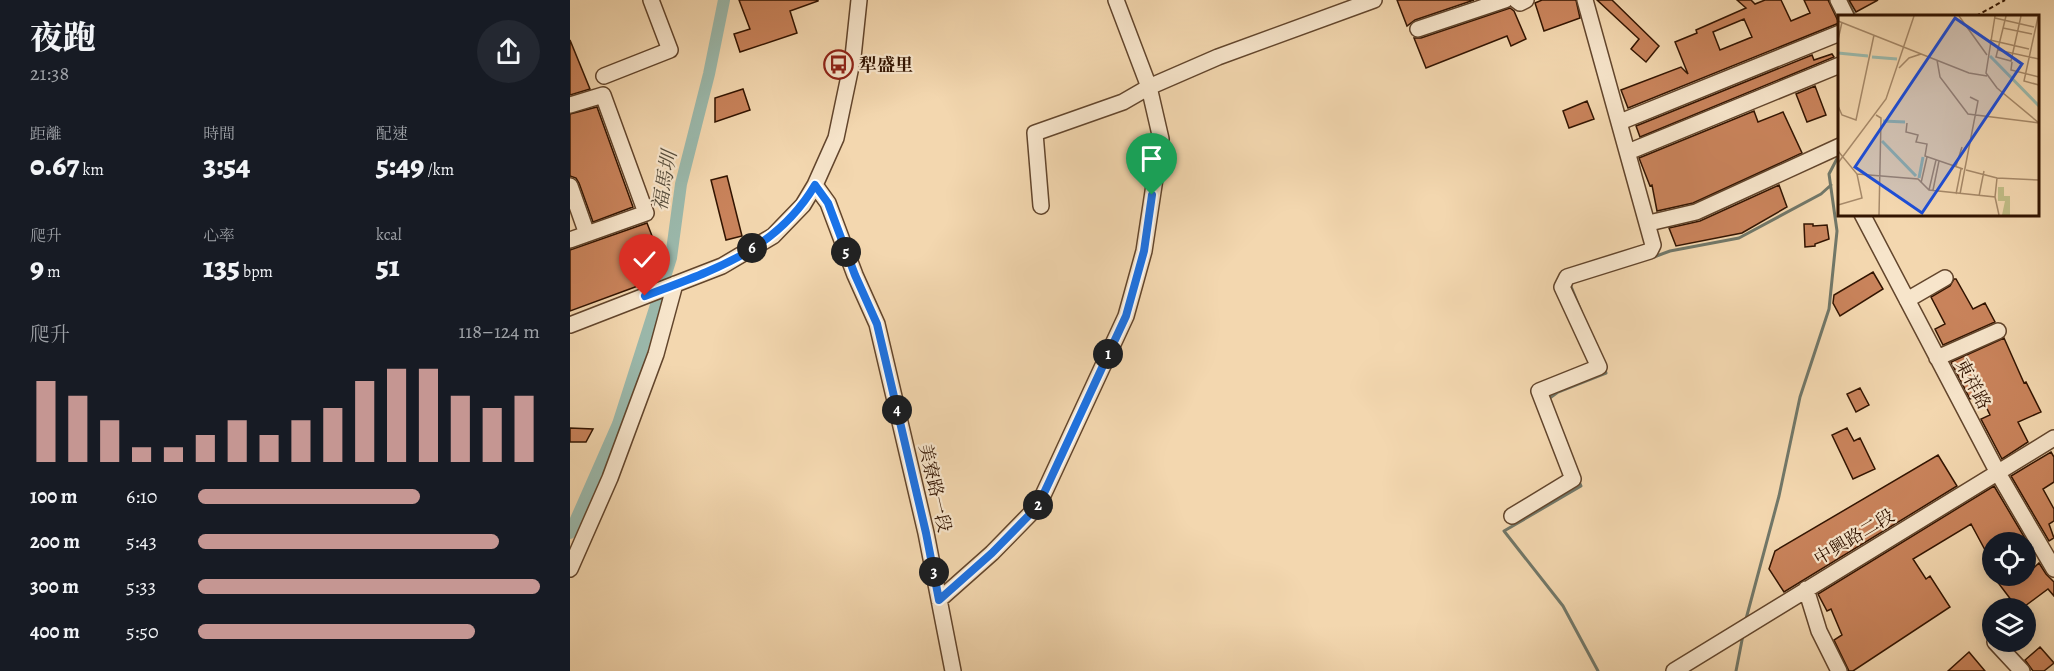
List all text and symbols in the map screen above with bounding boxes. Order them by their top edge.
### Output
text: 夜跑 [30,15,96,60]
inset map [1838,15,2039,216]
button: share [477,20,540,83]
bus stop icon: 犁盛里 [822,49,854,81]
place label: 犁盛里 [859,53,913,77]
text: 21:38 [30,60,69,87]
text: 距離 [30,123,62,145]
text: 時間 [203,123,235,145]
text: 配速 [376,123,408,145]
pin [1126,133,1177,195]
icon: arrive [1135,142,1168,175]
text: 0.67 [30,145,79,185]
text: 3:54 [203,145,250,185]
text: 5:49 [376,145,424,185]
water label: 福馬圳 [646,146,684,213]
text: km [79,159,104,181]
text: /km [424,159,454,181]
text: kcal [376,224,402,246]
text: 爬升 [30,225,62,247]
text: 心率 [203,225,235,247]
pin: 6 [737,233,767,263]
pin [619,234,670,296]
text: 6 [748,237,756,259]
pin: 5 [831,237,861,267]
text: 5 [843,241,849,263]
icon: check [628,243,661,276]
text: 51 [376,246,400,286]
text: 9 [30,247,44,287]
text: 135 [203,247,240,287]
text: m [44,261,61,283]
text: bpm [240,261,273,283]
text: 118–124 m [458,318,540,345]
text: 爬升 [30,321,70,348]
pin: 1 [1093,339,1123,369]
text: 1 [1105,343,1111,365]
street label: 東祥路 [1950,355,1996,413]
pin: 4 [882,395,912,425]
text: 4 [893,399,901,421]
street label: 美寮路一段 [913,441,957,535]
text: 100 m [30,483,78,510]
text: 6:10 [126,483,158,510]
pin: 2 [1023,490,1053,520]
text: 2 [1034,494,1042,516]
street label: 中興路二段 [1809,504,1899,570]
text: 200 m [30,528,80,555]
text: 5:43 [126,528,157,555]
map controls [1982,532,2036,652]
button: locate [1982,532,2036,586]
pin: 3 [919,557,949,587]
text: 3 [931,561,937,583]
text: 300 m [30,573,79,600]
text: 5:33 [126,573,156,600]
button: layers [1982,598,2036,652]
text: 400 m [30,618,80,645]
text: 5:50 [126,618,159,645]

